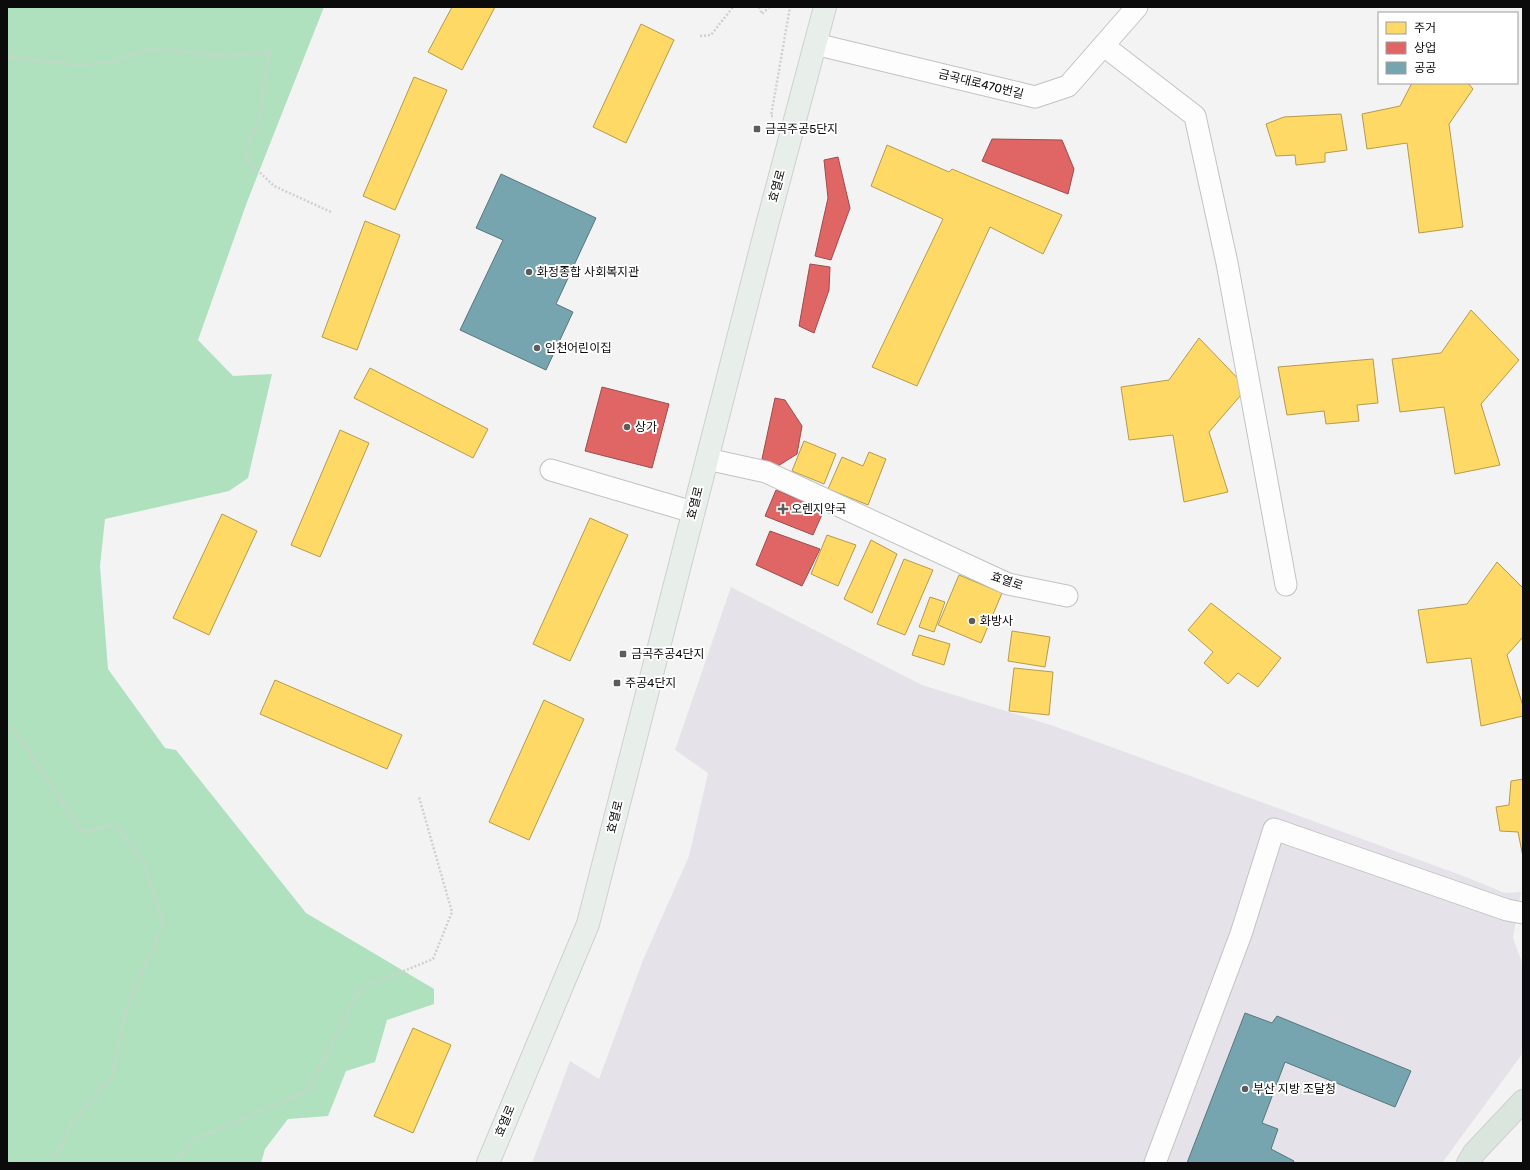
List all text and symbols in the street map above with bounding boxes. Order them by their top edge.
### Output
legend [1378,12,1518,84]
text: 주거 [1414,21,1436,35]
text: 상업 [1414,41,1436,55]
text: 공공 [1414,61,1436,75]
street label: 금곡대로470번길 [937,67,1025,101]
place label: 금곡주공5단지 [765,122,838,136]
marker: 금곡주공5단지 [752,124,762,134]
street label: 효열로 [766,168,788,204]
place label: 화정종합 사회복지관 [537,265,639,279]
marker: 화정종합 사회복지관 [524,267,534,277]
place label: 인천어린이집 [545,341,611,355]
marker: 인천어린이집 [532,343,542,353]
place label: 상가 [635,420,657,434]
marker: 상가 [622,422,632,432]
street label: 효열로 [684,485,706,521]
place label: 오렌지약국 [791,502,846,516]
marker: 오렌지약국 [778,504,788,514]
street label: 효열로 [989,569,1025,593]
place label: 화방사 [980,614,1013,628]
marker: 화방사 [967,616,977,626]
place label: 금곡주공4단지 [631,647,705,661]
marker: 금곡주공4단지 [618,649,628,659]
place label: 주공4단지 [625,676,677,690]
marker: 주공4단지 [612,678,622,688]
street label: 효열로 [604,799,626,835]
place label: 부산 지방 조달청 [1253,1082,1336,1096]
marker: 부산 지방 조달청 [1240,1084,1250,1094]
street label: 효열로 [492,1103,518,1139]

